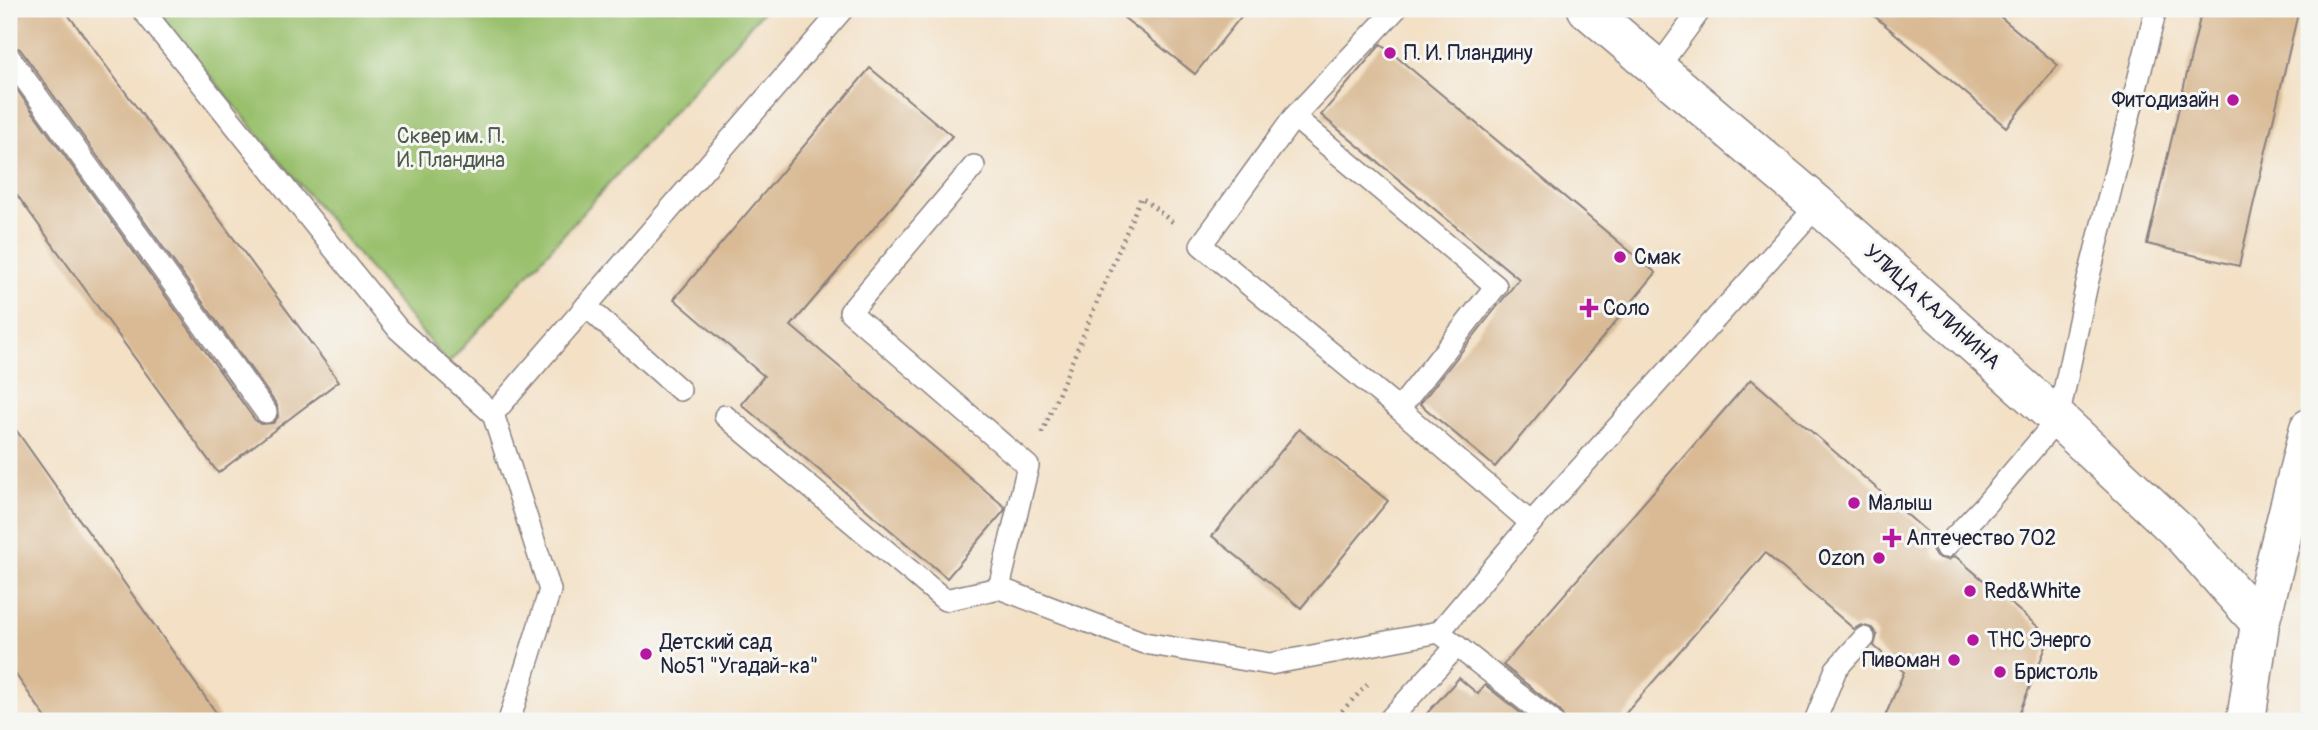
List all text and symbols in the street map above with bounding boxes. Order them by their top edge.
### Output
place label: П. И. Пландину [1404,40,1533,67]
marker: П. И. Пландину [1382,45,1398,61]
place label: Фитодизайн [2111,87,2219,114]
marker: Фитодизайн [2225,92,2241,108]
park label: Сквер им. П. И. Пландина [397,123,505,174]
street label: УЛИЦА КАЛИНИНА [1858,239,2006,375]
place label: Смак [1634,244,1682,271]
marker: Смак [1612,249,1628,265]
place label: Соло [1603,295,1650,322]
marker: Соло [1581,300,1597,316]
place label: Малыш [1868,490,1932,517]
marker: Малыш [1846,495,1862,511]
place label: Аптечество 702 [1906,525,2056,552]
marker: Аптечество 702 [1884,530,1900,546]
place label: Ozon [1818,545,1865,572]
marker: Ozon [1871,550,1887,566]
place label: Red&White [1984,578,2081,605]
marker: Red&White [1962,583,1978,599]
place label: ТНС Энерго [1987,627,2091,654]
place label: Детский сад №51 "Угадай-ка" [659,629,818,680]
marker: ТНС Энерго [1965,632,1981,648]
marker: Детский сад №51 "Угадай-ка" [638,646,654,662]
place label: Пивоман [1862,647,1940,674]
marker: Пивоман [1946,652,1962,668]
place label: Бристоль [2014,659,2099,686]
marker: Бристоль [1992,664,2008,680]

